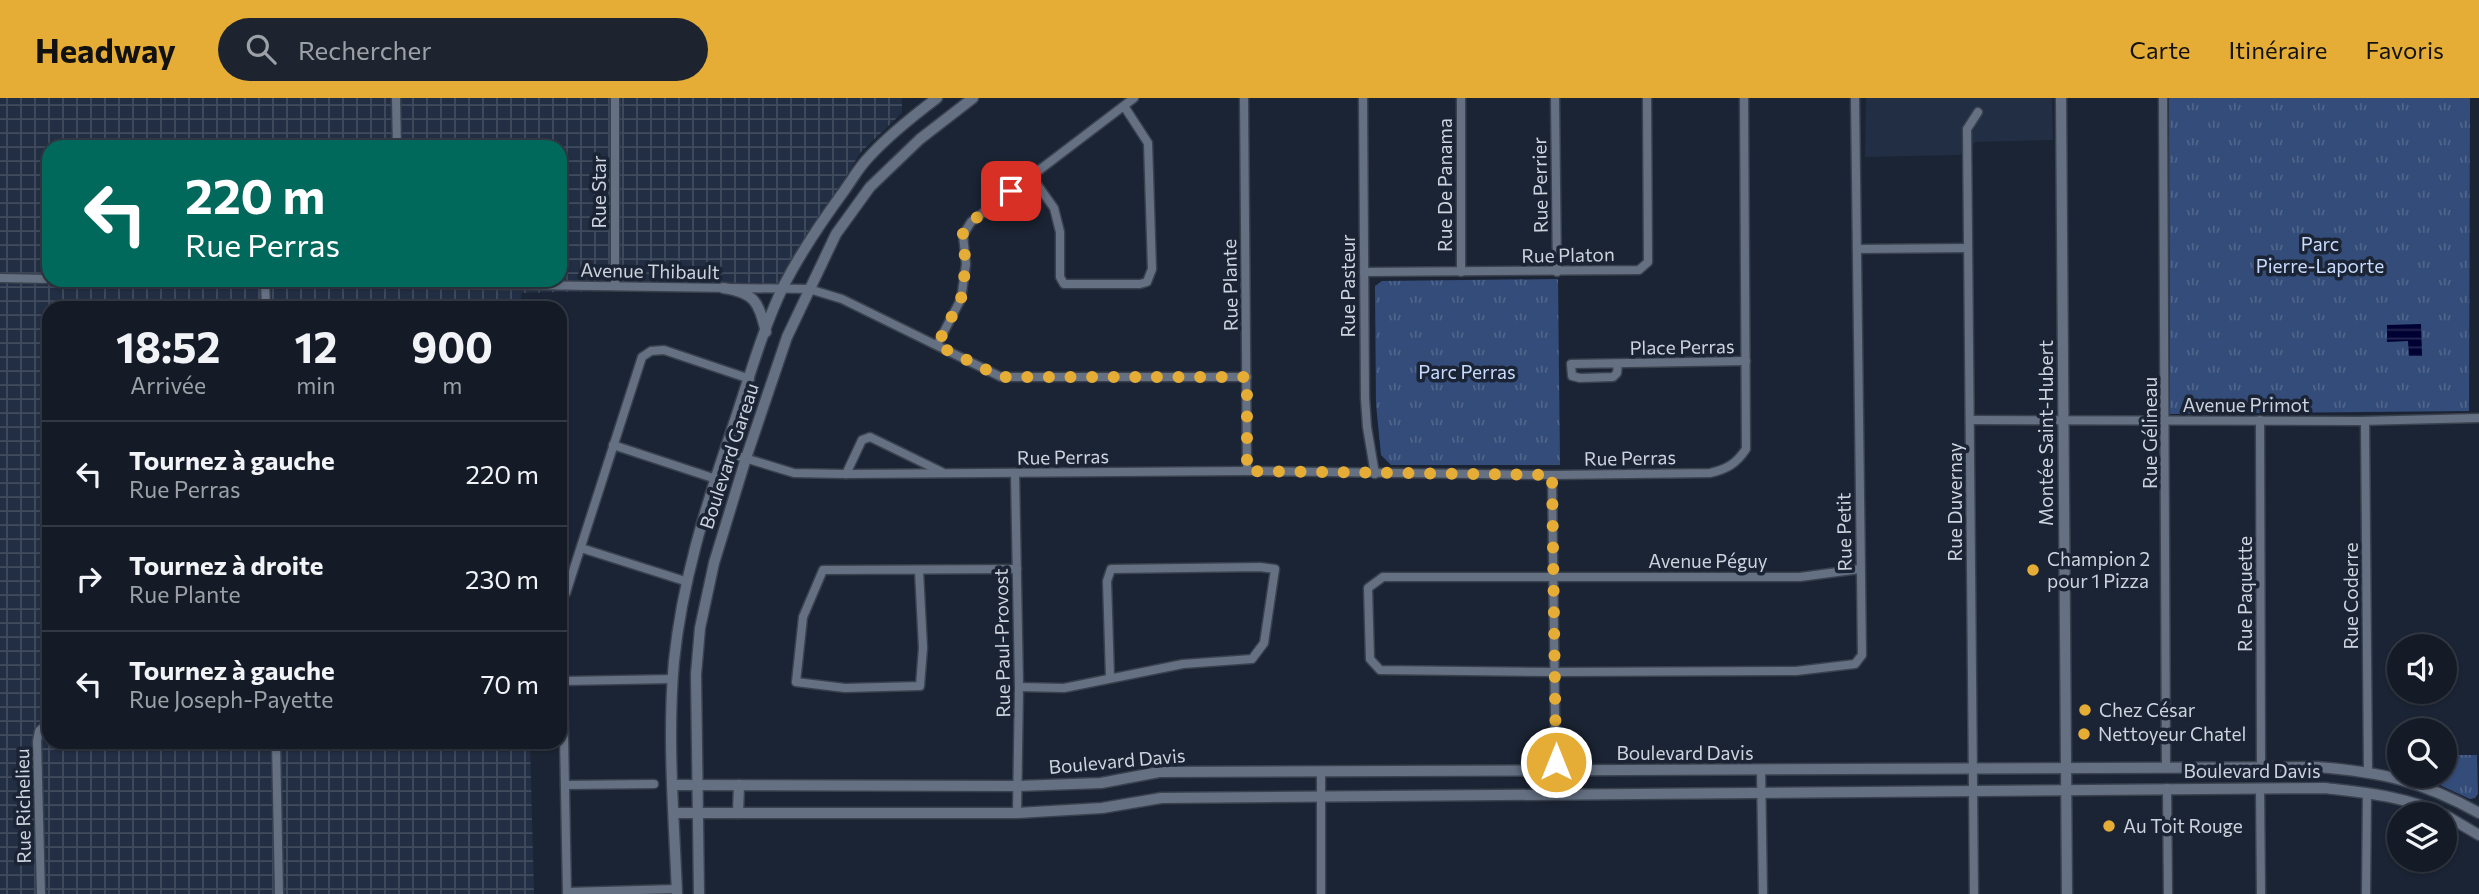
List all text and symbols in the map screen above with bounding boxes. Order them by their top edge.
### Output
search box [218,18,708,81]
text: Headway [35,29,176,70]
icon: search [242,30,280,68]
text: Rechercher [298,34,432,65]
text: Carte [2130,35,2191,64]
text: Itinéraire [2229,35,2328,64]
text: Favoris [2366,35,2444,64]
street label: Rue De Panama [1433,118,1456,252]
street label: Rue Perrier [1527,136,1552,233]
street label: Rue Star [587,155,610,229]
pin [981,161,1041,221]
text: 220 m [185,164,325,224]
icon: left [70,168,161,259]
icon: arrive [992,172,1030,210]
text: Rue Perras [185,224,340,264]
park label: Parc Pierre-Laporte [2256,232,2384,277]
street label: Rue Pasteur [1336,234,1359,338]
street label: Rue Plante [1217,239,1242,331]
street label: Rue Platon [1521,242,1615,267]
street label: Avenue Thibault [580,258,720,283]
text: 18:52 [116,320,220,372]
text: 12 [294,320,337,372]
text: 900 [411,320,493,372]
street label: Place Perras [1629,334,1735,359]
street label: Montée Saint-Hubert [2034,340,2057,526]
park label: Parc Perras [1418,360,1516,383]
text: Arrivée [130,371,206,399]
text: min [296,371,335,399]
text: m [442,371,462,399]
street label: Rue Gélineau [2138,377,2161,489]
street label: Boulevard Gareau [694,380,763,532]
street label: Avenue Primot [2183,393,2310,416]
street label: Rue Duvernay [1943,442,1966,561]
text: Tournez à gauche [129,444,335,475]
street label: Rue Perras [1017,444,1109,469]
street label: Rue Perras [1584,445,1676,470]
icon: left [70,455,108,493]
text: 220 m [466,458,539,489]
text: Rue Perras [129,475,240,503]
street label: Rue Petit [1831,492,1856,572]
street label: Rue Paquette [2233,536,2256,652]
street label: Rue Coderre [2339,542,2362,650]
place label: Champion 2 pour 1 Pizza [2047,547,2150,592]
text: Tournez à droite [129,549,324,580]
street label: Avenue Péguy [1648,549,1768,572]
icon: right [70,560,108,598]
marker: Champion 2 pour 1 Pizza [2025,562,2041,578]
text: 230 m [465,563,539,594]
street label: Rue Paul-Provost [989,568,1014,718]
text: Rue Plante [129,580,241,608]
map controls [2387,634,2457,872]
button: sound [2387,634,2457,704]
text: Tournez à gauche [129,654,335,685]
icon: left [70,665,108,703]
text: 70 m [481,668,539,699]
text: Rue Joseph-Payette [129,685,333,713]
place label: Chez César [2099,698,2196,721]
marker: Chez César [2077,702,2093,718]
button: search [2387,718,2457,788]
place label: Nettoyeur Chatel [2098,722,2246,745]
position arrow [1519,725,1593,799]
marker: Nettoyeur Chatel [2076,726,2092,742]
street label: Boulevard Davis [1616,741,1754,764]
street label: Boulevard Davis [1048,743,1186,778]
street label: Rue Richelieu [10,748,35,864]
street label: Boulevard Davis [2183,759,2321,782]
button: layers [2387,802,2457,872]
place label: Au Toit Rouge [2123,814,2243,837]
marker: Au Toit Rouge [2101,818,2117,834]

